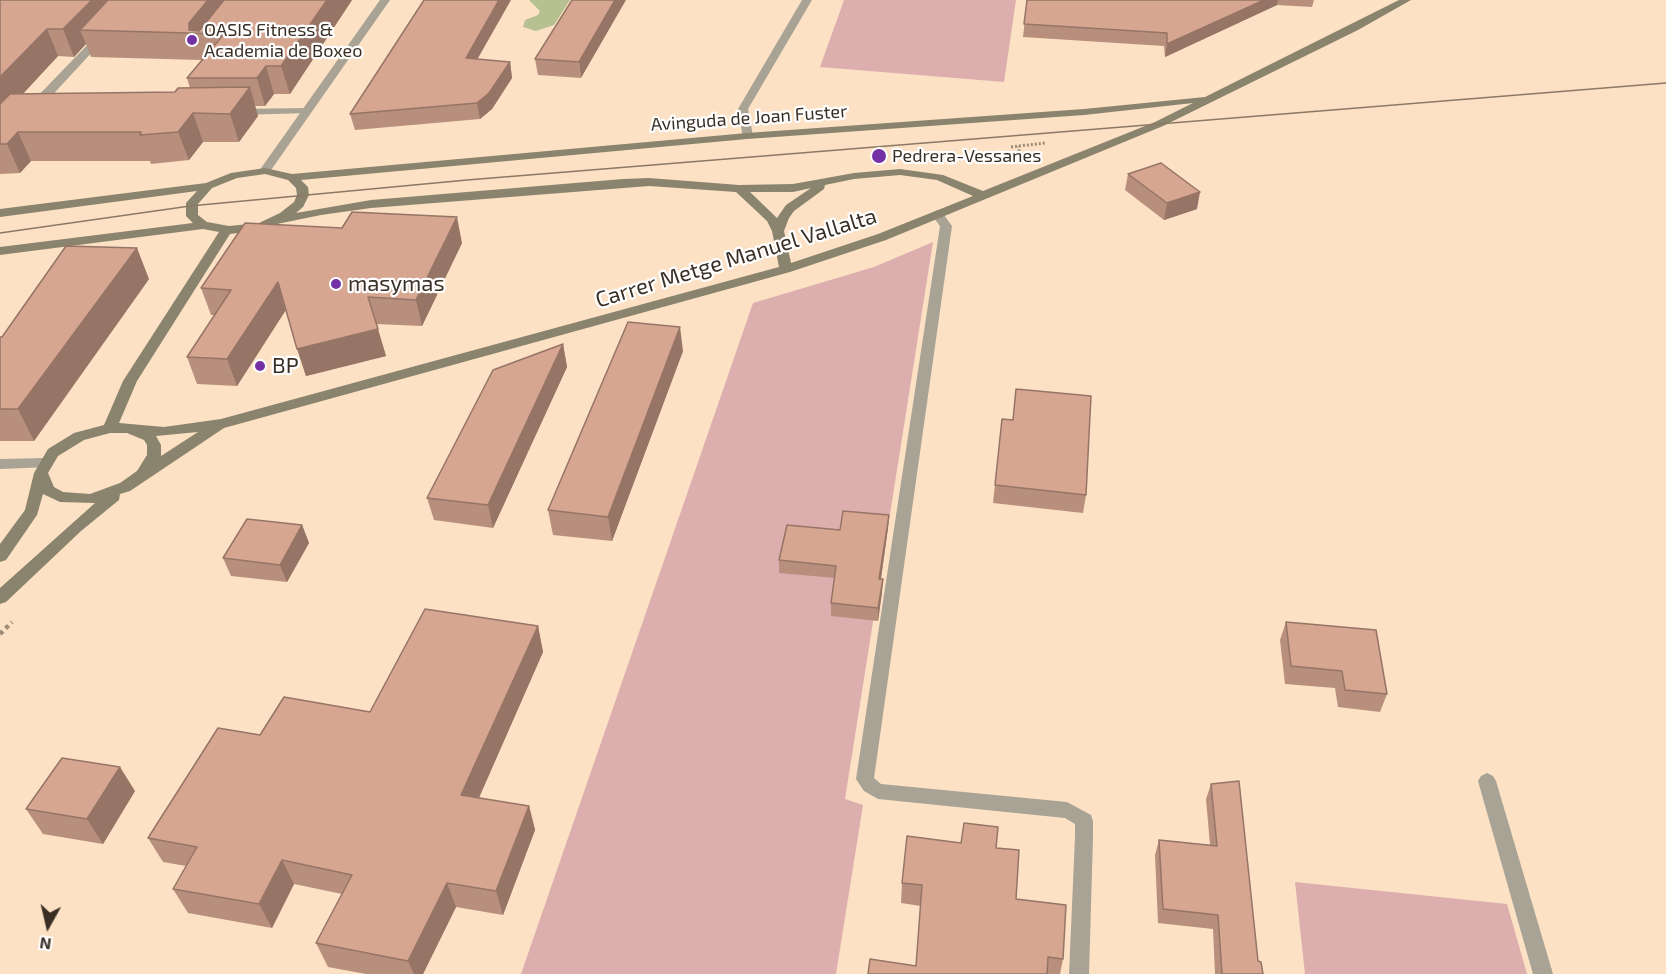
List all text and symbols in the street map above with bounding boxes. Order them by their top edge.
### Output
place label: OASIS Fitness & Academia de Boxeo [204,19,362,62]
marker: OASIS Fitness & Academia de Boxeo [185,33,199,47]
street label: Avinguda de Joan Fuster [650,100,848,136]
place label: Pedrera-Vessanes [892,145,1041,167]
marker: Pedrera-Vessanes [870,147,888,165]
street label: Carrer Metge Manuel Vallalta [592,203,880,313]
place label: masymas [348,271,445,297]
marker: masymas [329,277,343,291]
place label: BP [272,353,299,379]
marker: BP [253,359,267,373]
north arrow [18,896,78,956]
text: N [38,934,52,955]

